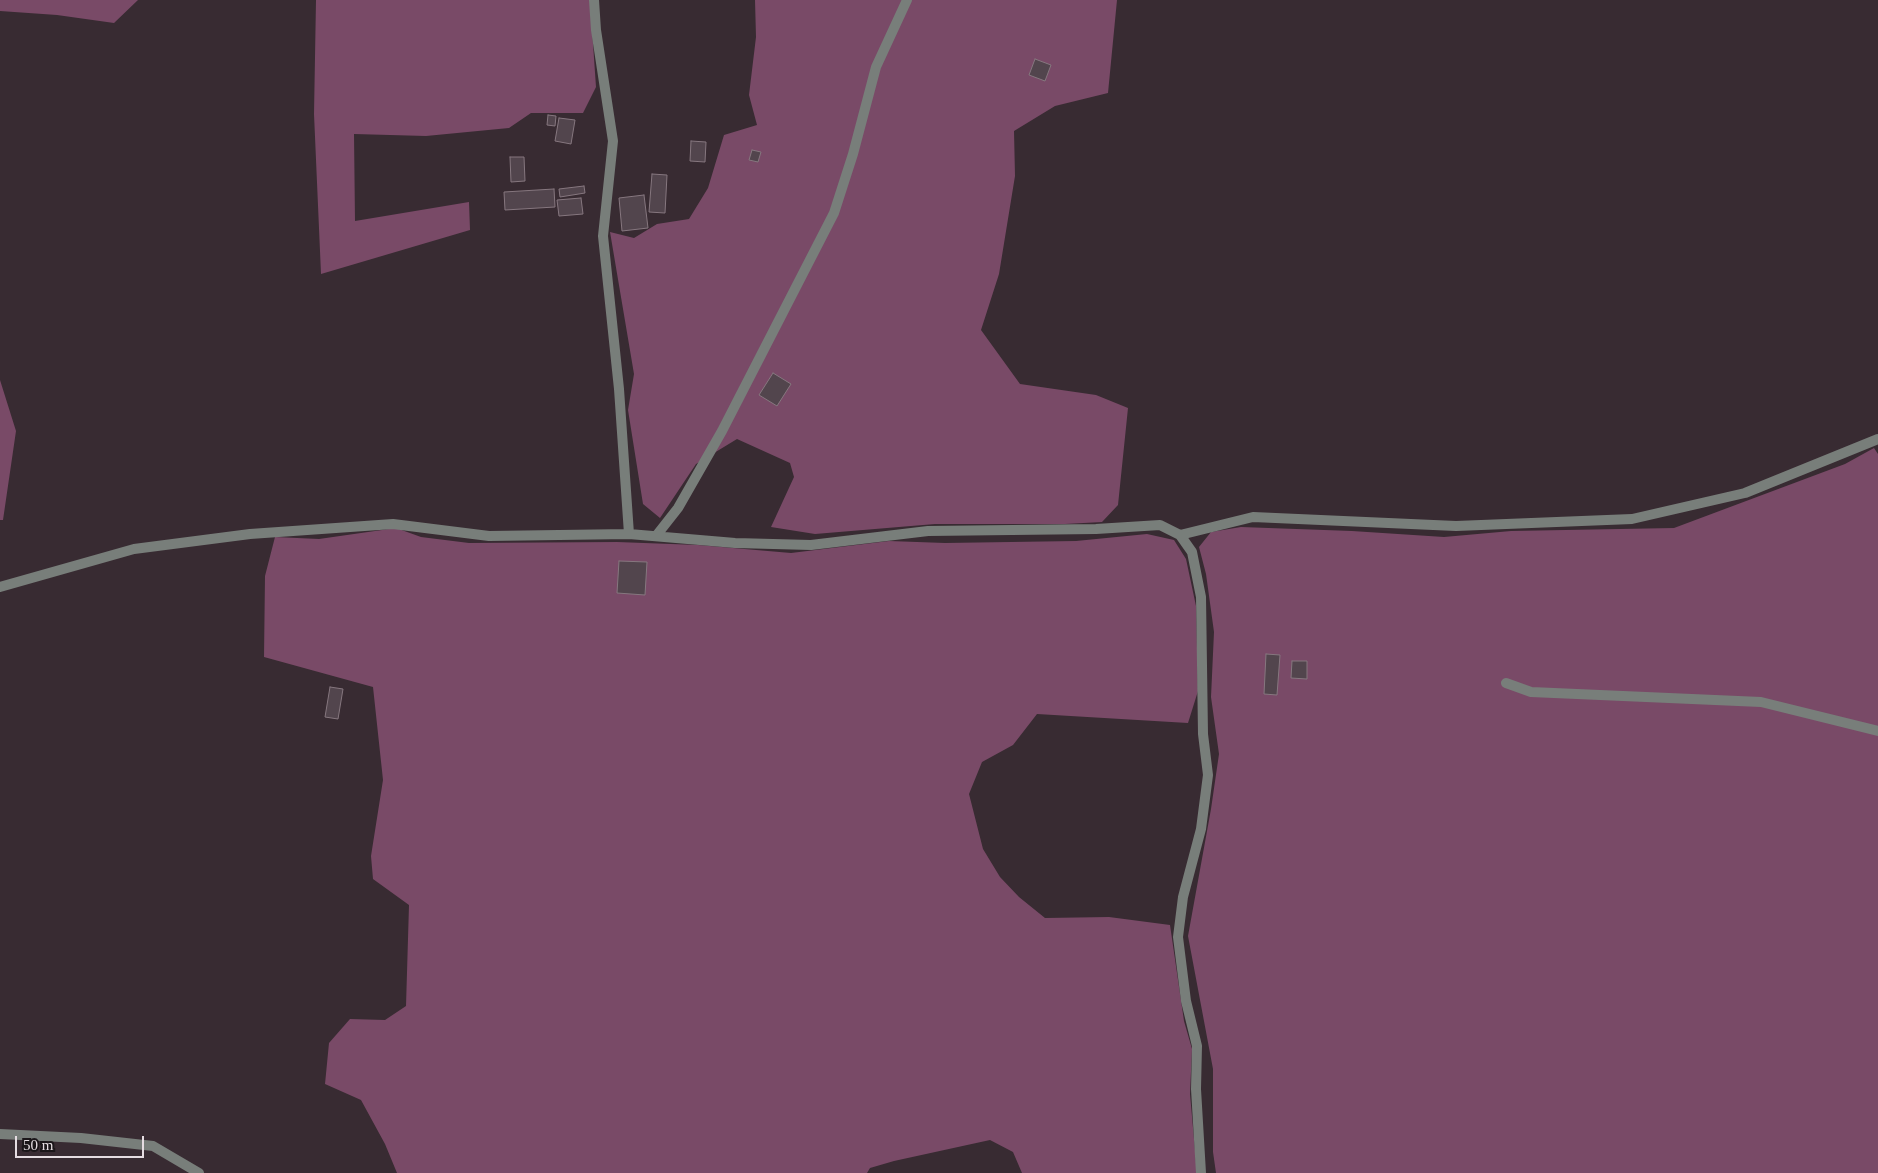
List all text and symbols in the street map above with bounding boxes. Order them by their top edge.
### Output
scale bar [18,1126,146,1158]
text: 50 m [23,1137,53,1153]

